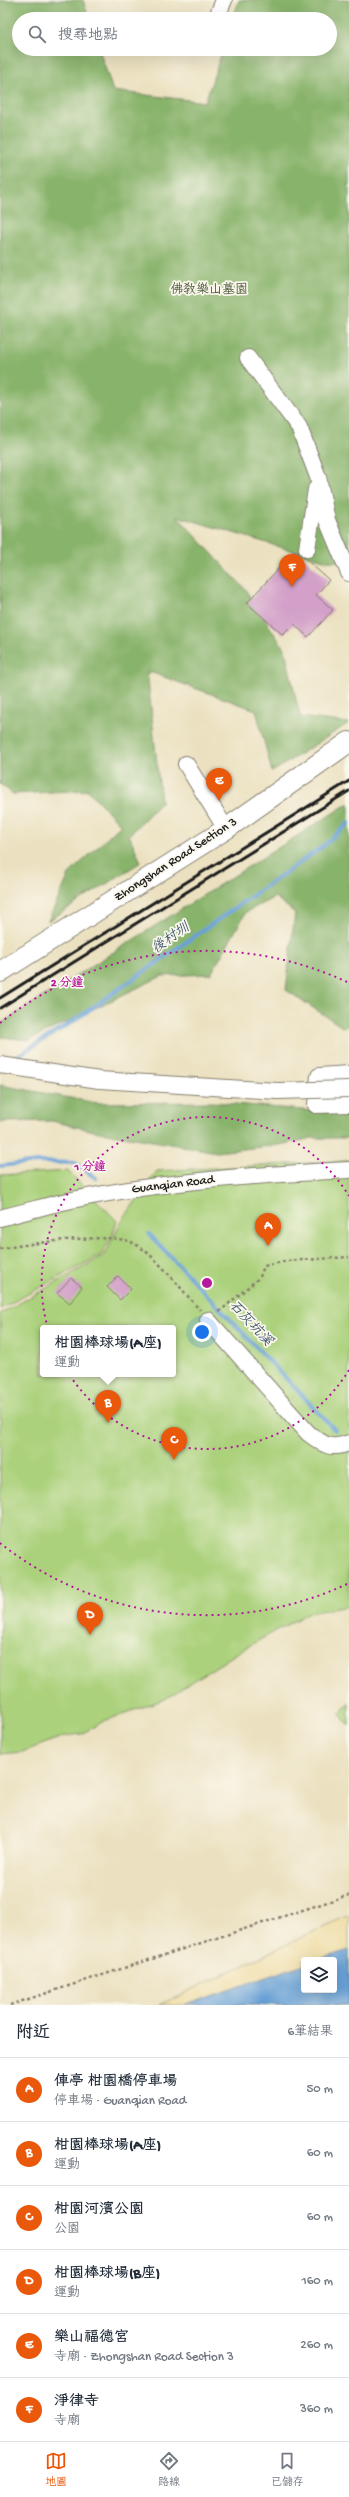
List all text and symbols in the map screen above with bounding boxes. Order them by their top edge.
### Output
search box [12,12,337,56]
icon: search [26,23,48,45]
text: 搜尋地點 [58,27,118,45]
park label: 佛教樂山墓園 [170,281,248,298]
pin: F [279,554,305,587]
pin: E [206,768,232,801]
street label: Zhongshan Road Section 3 [112,815,240,905]
water label: 後村圳 [148,918,195,958]
text: 2 分鐘 [51,976,83,991]
text: 1 分鐘 [73,1160,106,1175]
street label: Guanqian Road [131,1172,217,1198]
pin: A [255,1213,281,1246]
centre of rings [200,1276,214,1290]
water label: 石灰坑溪 [225,1297,277,1351]
your location [192,1322,212,1342]
popup [40,1325,176,1377]
text: 柑園棒球場(A座) [54,1335,162,1353]
text: 運動 [54,1356,80,1371]
pin: B [95,1390,121,1423]
pin: C [161,1427,187,1460]
pin: D [77,1602,103,1635]
map controls [301,1957,337,1993]
button: layers [301,1957,337,1993]
text: 附近 [16,2024,50,2044]
text: 6筆結果 [287,2025,333,2040]
text: 俥亭 柑園橋停車場 [54,2073,178,2091]
text: A [25,2082,33,2097]
text: 50 m [306,2082,333,2097]
text: 停車場 · Guanqian Road [54,2094,186,2109]
text: 柑園棒球場(A座) [54,2137,161,2155]
text: B [26,2146,32,2161]
text: 60 m [307,2146,333,2161]
text: 運動 [54,2158,80,2173]
text: 柑園河濱公園 [54,2201,144,2219]
text: C [25,2210,33,2225]
text: 60 m [307,2210,333,2225]
text: 公園 [54,2222,80,2237]
text: 柑園棒球場(B座) [54,2265,160,2283]
text: D [25,2274,33,2289]
text: 160 m [301,2274,333,2289]
text: 運動 [54,2286,80,2301]
text: 樂山福德宮 [54,2329,129,2347]
text: E [25,2338,33,2353]
text: 260 m [300,2338,333,2353]
text: 寺廟 · Zhongshan Road Section 3 [54,2350,234,2365]
text: 淨律寺 [54,2393,99,2411]
text: F [26,2402,32,2417]
text: 360 m [300,2402,333,2417]
text: 寺廟 [54,2414,80,2429]
tab: 地圖 [45,2450,67,2489]
tab: 路線 [158,2450,180,2489]
tab: 已儲存 [271,2450,304,2489]

